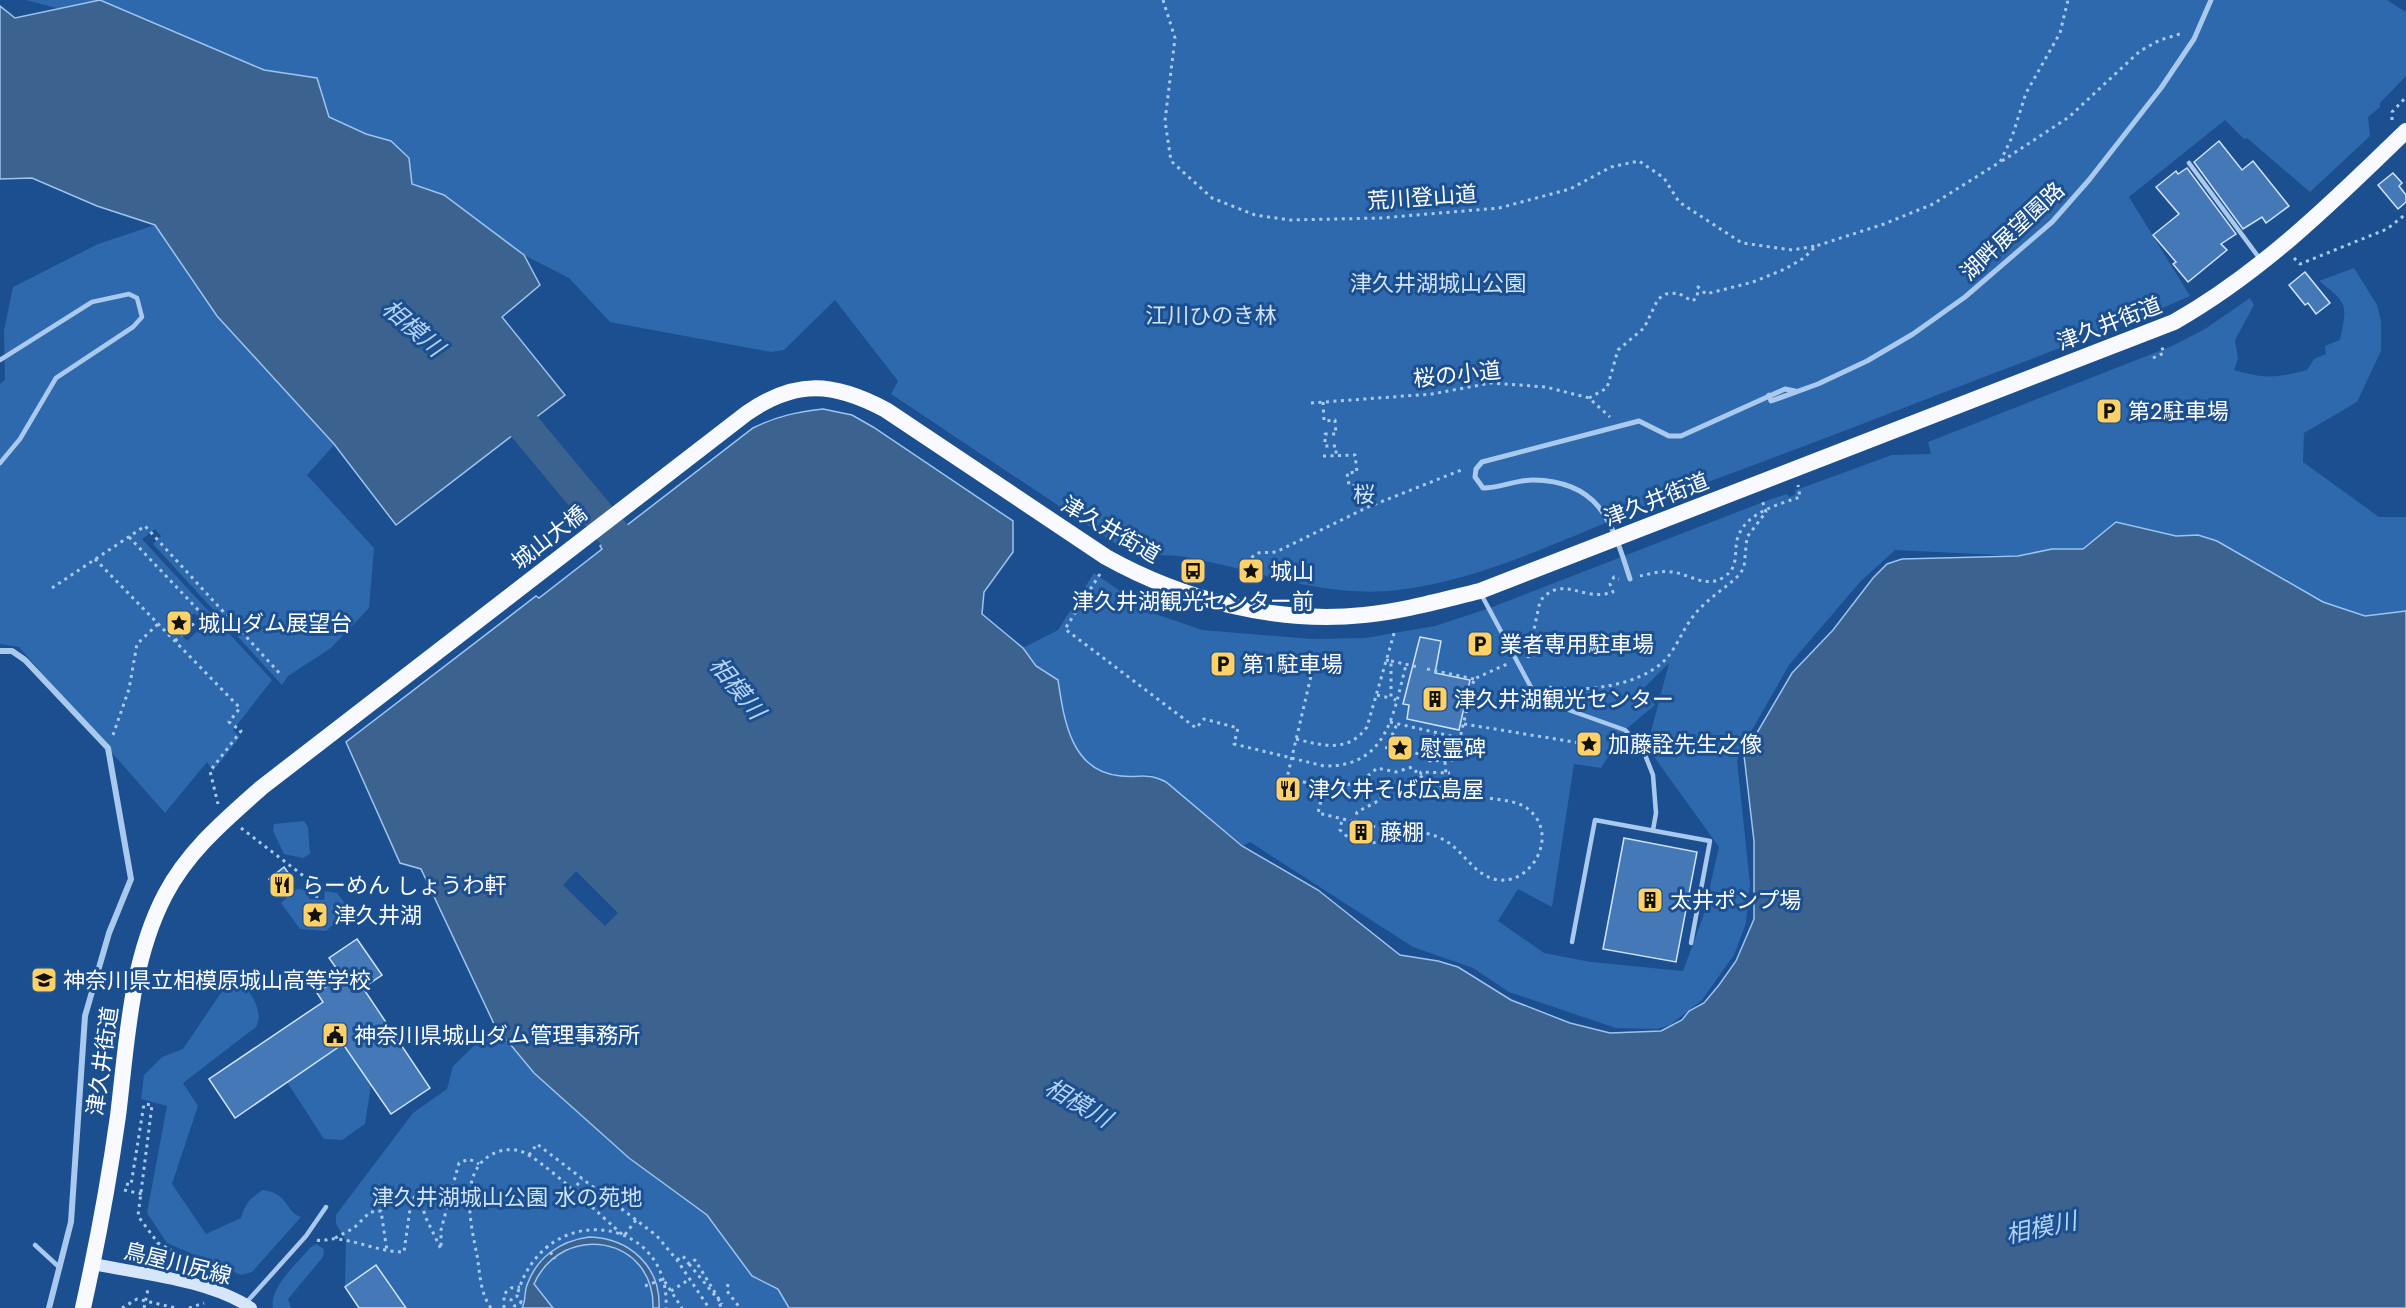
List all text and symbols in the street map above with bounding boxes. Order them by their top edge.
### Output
street label: 湖畔展望園路 [1953,174,2071,288]
street label: 荒川登山道 [1366,177,1478,217]
park label: 津久井湖城山公園 [1350,267,1526,299]
street label: 津久井街道 [2052,288,2166,358]
water label: 相模川 [375,291,454,366]
park label: 江川ひのき林 [1145,299,1277,331]
street label: 桜の小道 [1412,353,1502,395]
place label: 第２駐車場 [2128,395,2229,427]
parking icon: 第２駐車場 [2094,396,2124,426]
street label: 津久井街道 [1599,464,1713,534]
park label: 桜 [1353,478,1375,510]
street label: 津久井街道 [1055,488,1167,570]
street label: 城山大橋 [504,497,594,577]
place label: 城山 [1270,555,1314,587]
bus stop icon: 津久井湖観光センター前 [1178,556,1208,586]
place icon: 城山 [1236,556,1266,586]
place label: 津久井湖観光センター前 [1072,585,1314,617]
place label: 城山ダム展望台 [198,607,352,639]
place icon: 城山ダム展望台 [164,608,194,638]
place label: 業者専用駐車場 [1500,628,1654,660]
parking icon: 業者専用駐車場 [1465,629,1495,659]
place label: 第１駐車場 [1242,648,1343,680]
water label: 相模川 [701,649,776,729]
parking icon: 第１駐車場 [1208,649,1238,679]
place label: 津久井湖観光センター [1454,683,1674,715]
building icon: 津久井湖観光センター [1420,684,1450,714]
place label: 加藤詮先生之像 [1608,728,1762,760]
place icon: 加藤詮先生之像 [1574,729,1604,759]
place label: 慰霊碑 [1420,732,1486,764]
place icon: 慰霊碑 [1385,733,1415,763]
place label: 津久井そば広島屋 [1308,773,1484,805]
restaurant icon: 津久井そば広島屋 [1273,774,1303,804]
place label: 藤棚 [1380,816,1424,848]
building icon: 藤棚 [1346,817,1376,847]
place label: らーめん しょうわ軒 [302,869,507,901]
restaurant icon: らーめん しょうわ軒 [267,870,297,900]
place label: 太井ポンプ場 [1670,884,1801,916]
building icon: 太井ポンプ場 [1635,885,1665,915]
place label: 津久井湖 [334,899,422,931]
place icon: 津久井湖 [300,900,330,930]
place label: 神奈川県立相模原城山高等学校 [63,964,371,996]
school or university icon: 神奈川県立相模原城山高等学校 [29,965,59,995]
street label: 津久井街道 [79,1004,125,1118]
place label: 神奈川県城山ダム管理事務所 [354,1019,640,1051]
public building icon: 神奈川県城山ダム管理事務所 [320,1020,350,1050]
water label: 相模川 [1038,1069,1121,1137]
park label: 津久井湖城山公園 水の苑地 [372,1181,642,1213]
water label: 相模川 [2002,1202,2083,1252]
street label: 鳥屋川尻線 [121,1234,235,1292]

